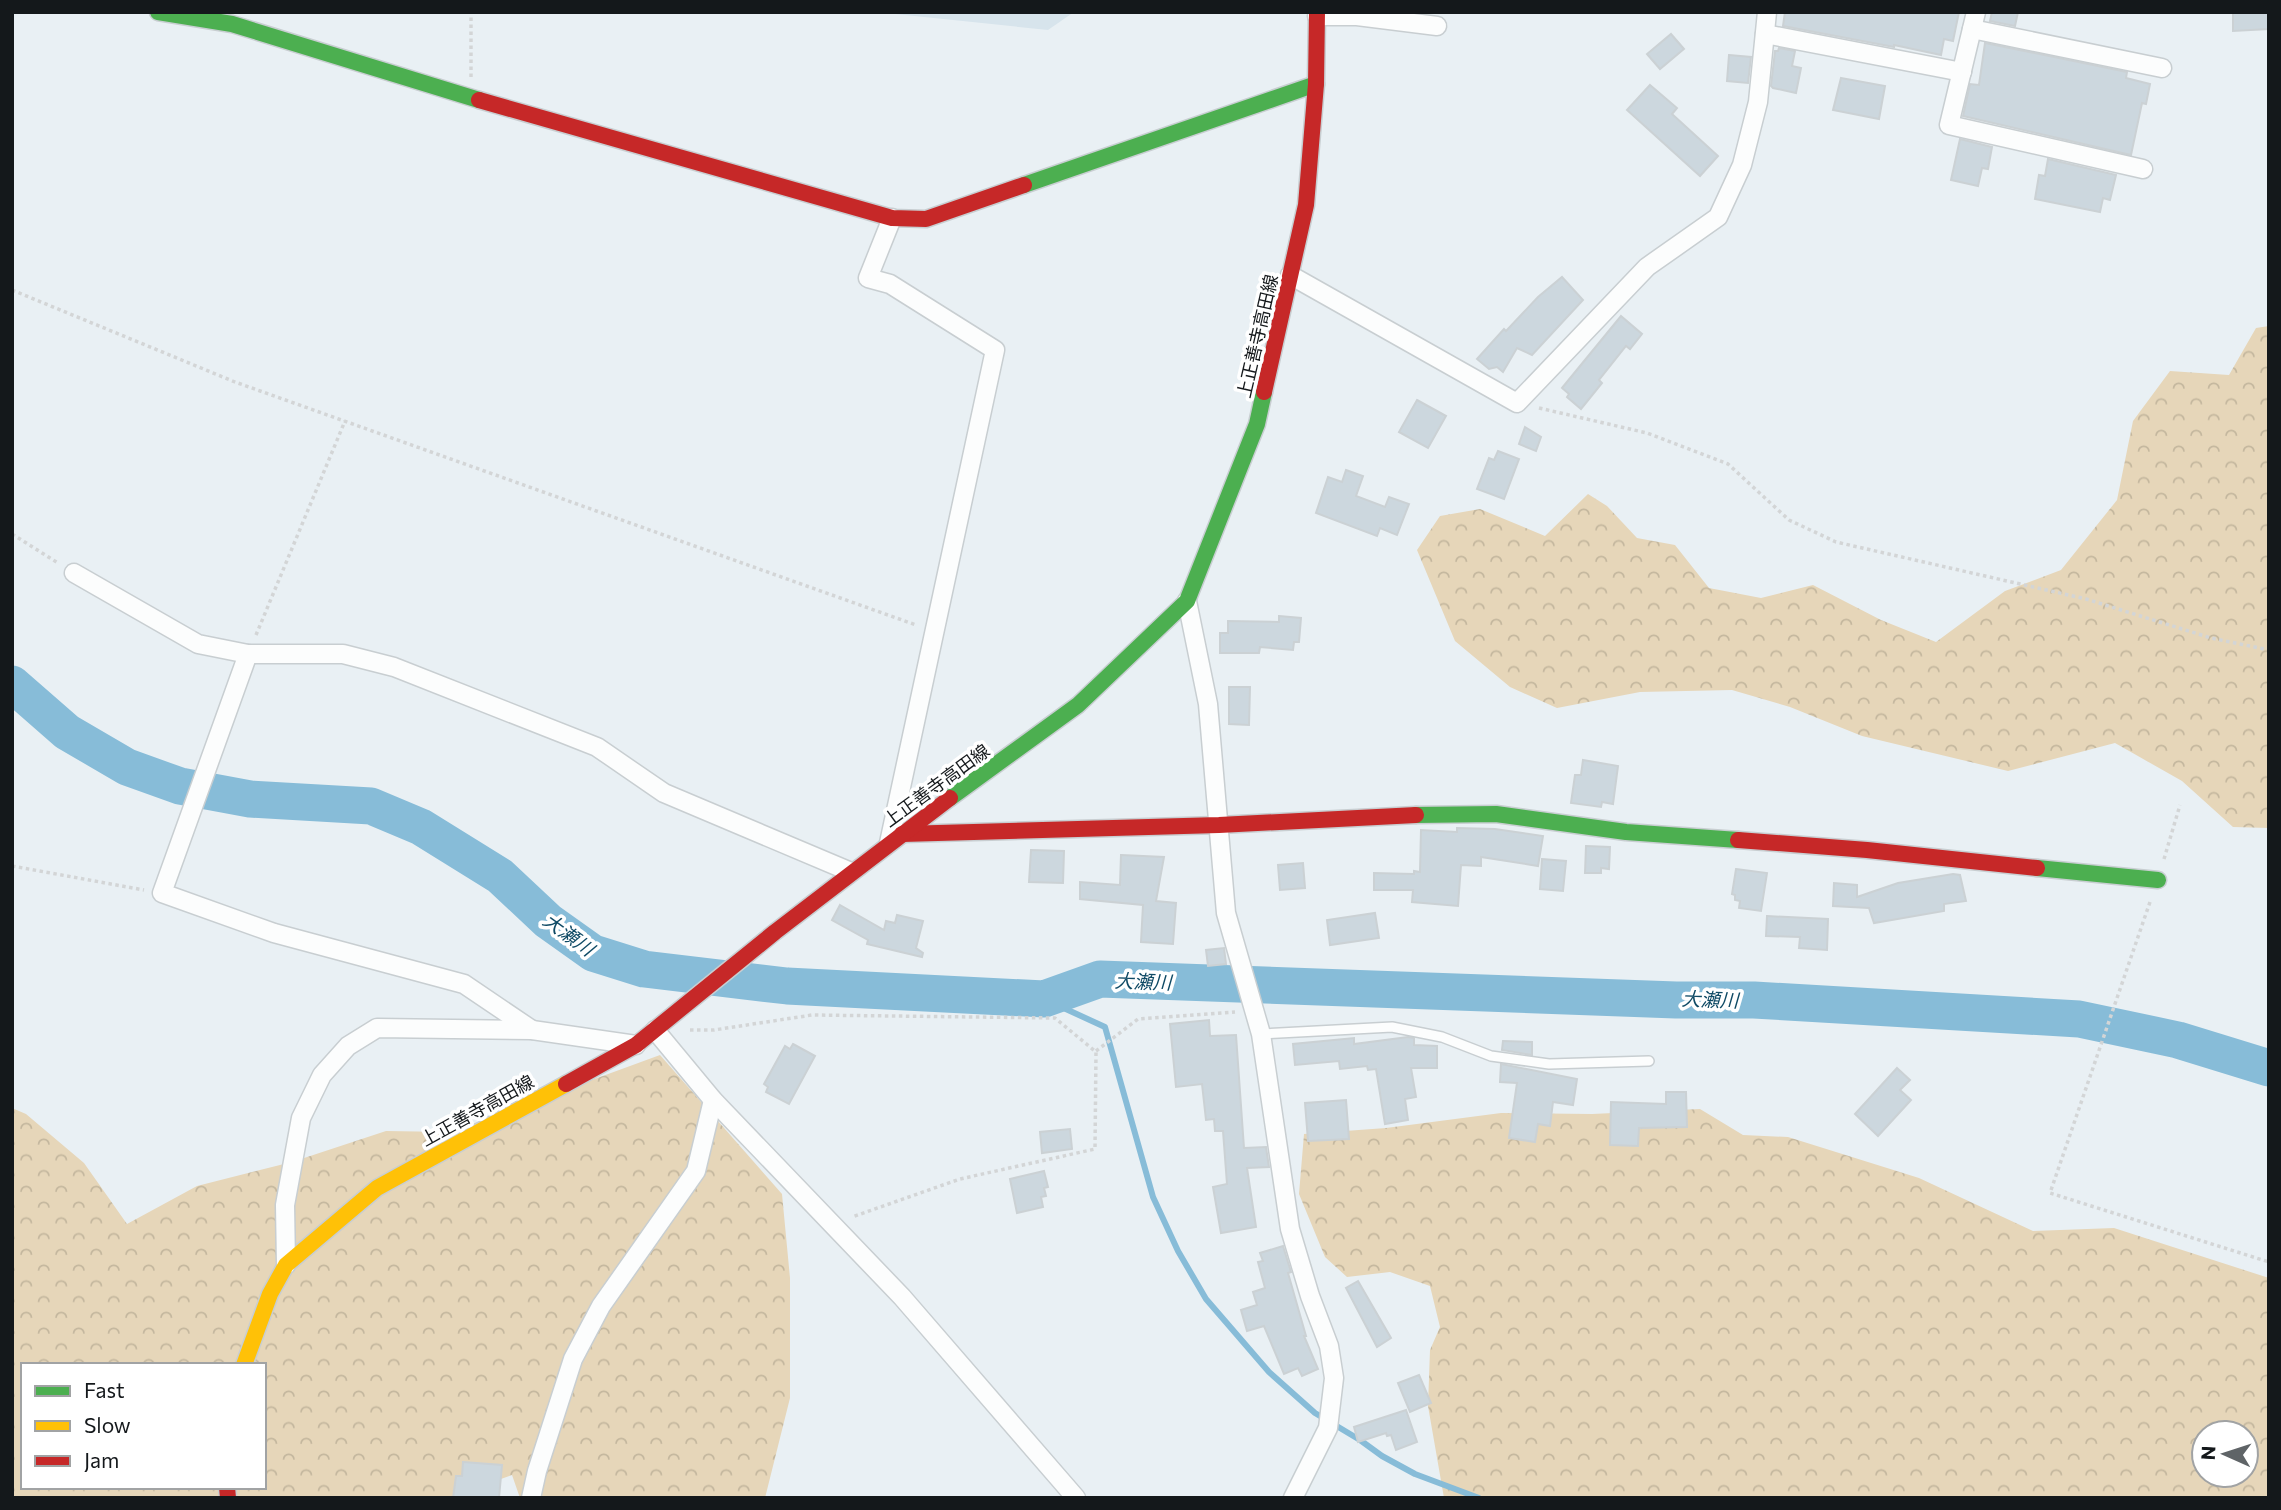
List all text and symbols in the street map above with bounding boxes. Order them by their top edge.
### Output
street label: 上正善寺高田線 [1232,272,1282,400]
street label: 上正善寺高田線 [879,739,993,831]
water label: 大瀬川 [539,908,600,961]
water label: 大瀬川 [1114,969,1174,994]
water label: 大瀬川 [1681,987,1741,1012]
street label: 上正善寺高田線 [417,1070,537,1150]
legend [21,1363,266,1489]
text: Fast [84,1377,125,1402]
text: Slow [84,1412,131,1437]
north arrow [2190,1419,2260,1489]
text: N [2196,1445,2219,1461]
text: Jam [84,1447,119,1472]

